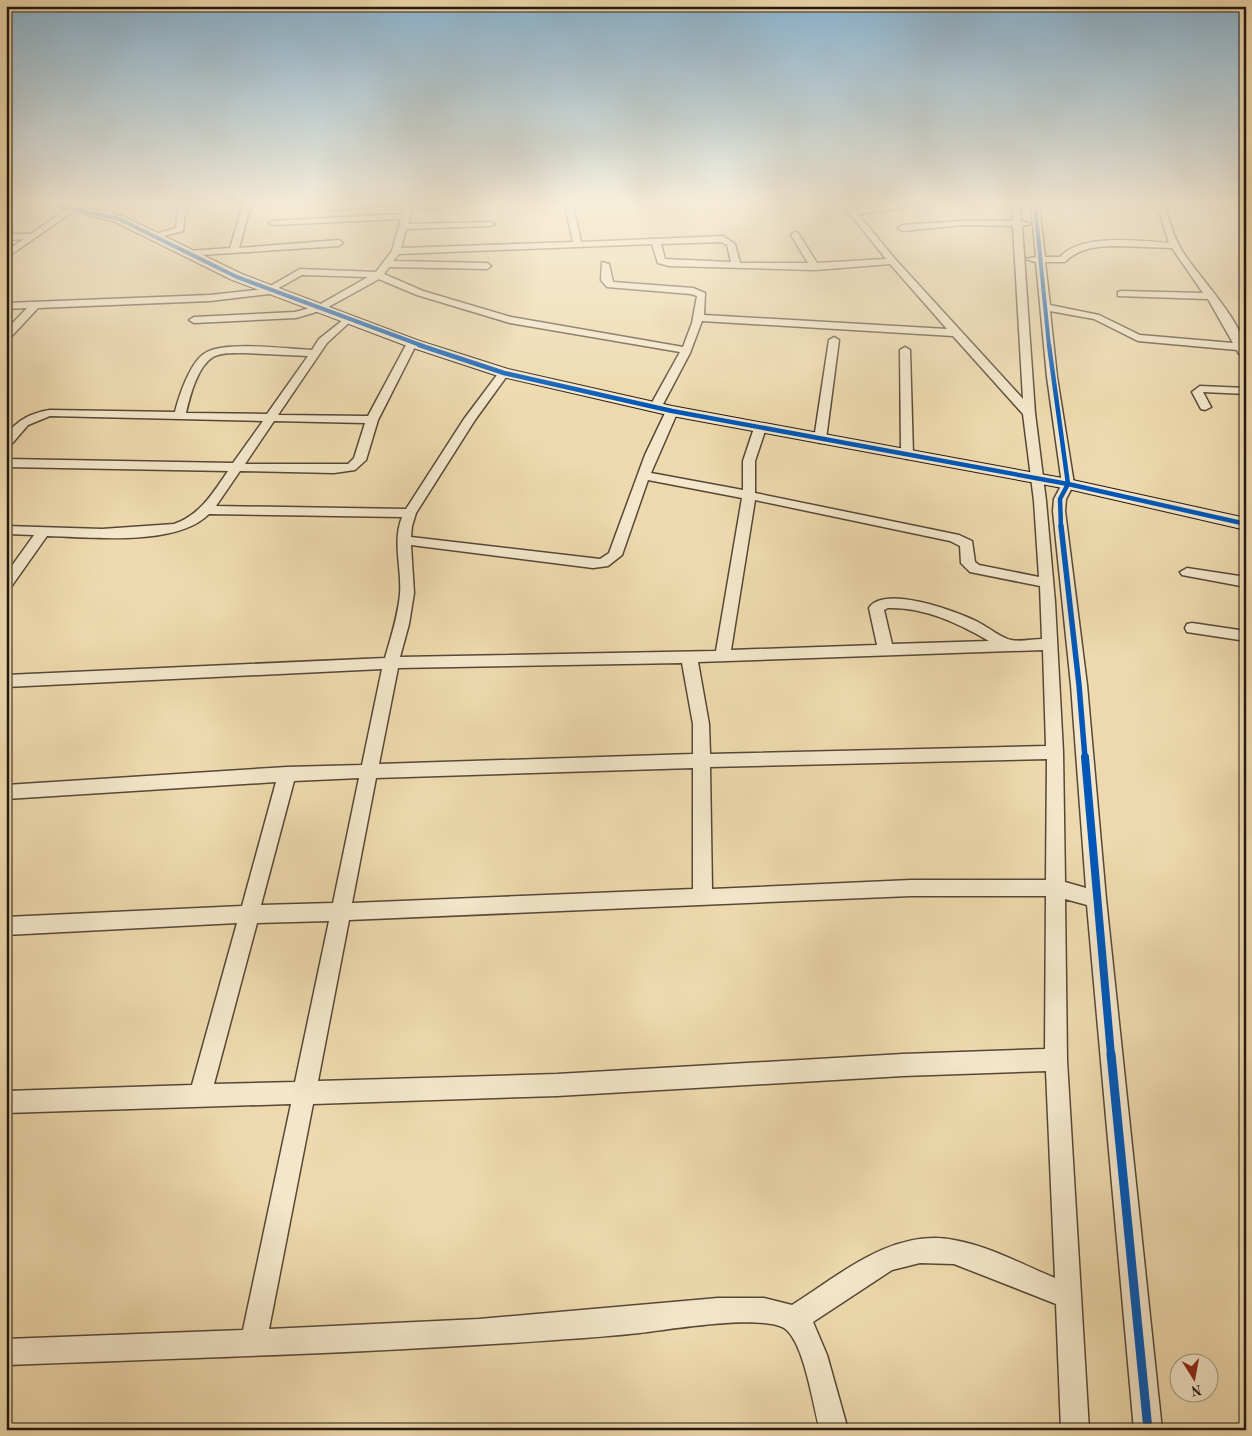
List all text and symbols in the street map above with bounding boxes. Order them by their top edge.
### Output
north arrow [1170,1354,1220,1404]
text: N [1189,1382,1203,1398]

